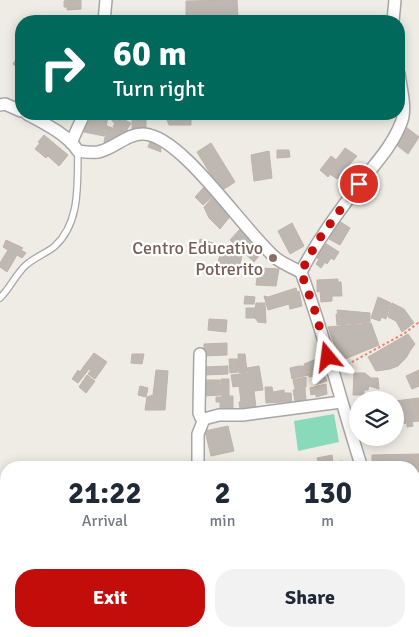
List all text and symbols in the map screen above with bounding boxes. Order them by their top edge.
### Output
text: 60 m [113,32,187,75]
icon: right [30,35,95,100]
text: Turn right [113,75,205,102]
pin [338,163,380,205]
icon: arrive [345,170,373,198]
place label: Centro Educativo Potrerito [132,237,263,280]
marker: Centro Educativo Potrerito [267,252,279,264]
position arrow [301,330,353,382]
map controls [349,391,404,446]
button: layers [349,391,404,446]
text: 21:22 [68,475,142,512]
text: 2 [214,475,231,512]
text: 130 [303,475,352,512]
text: Arrival [82,511,128,531]
text: min [210,511,235,531]
text: m [321,511,334,531]
button: Exit [15,569,205,627]
button: Share [215,569,405,627]

